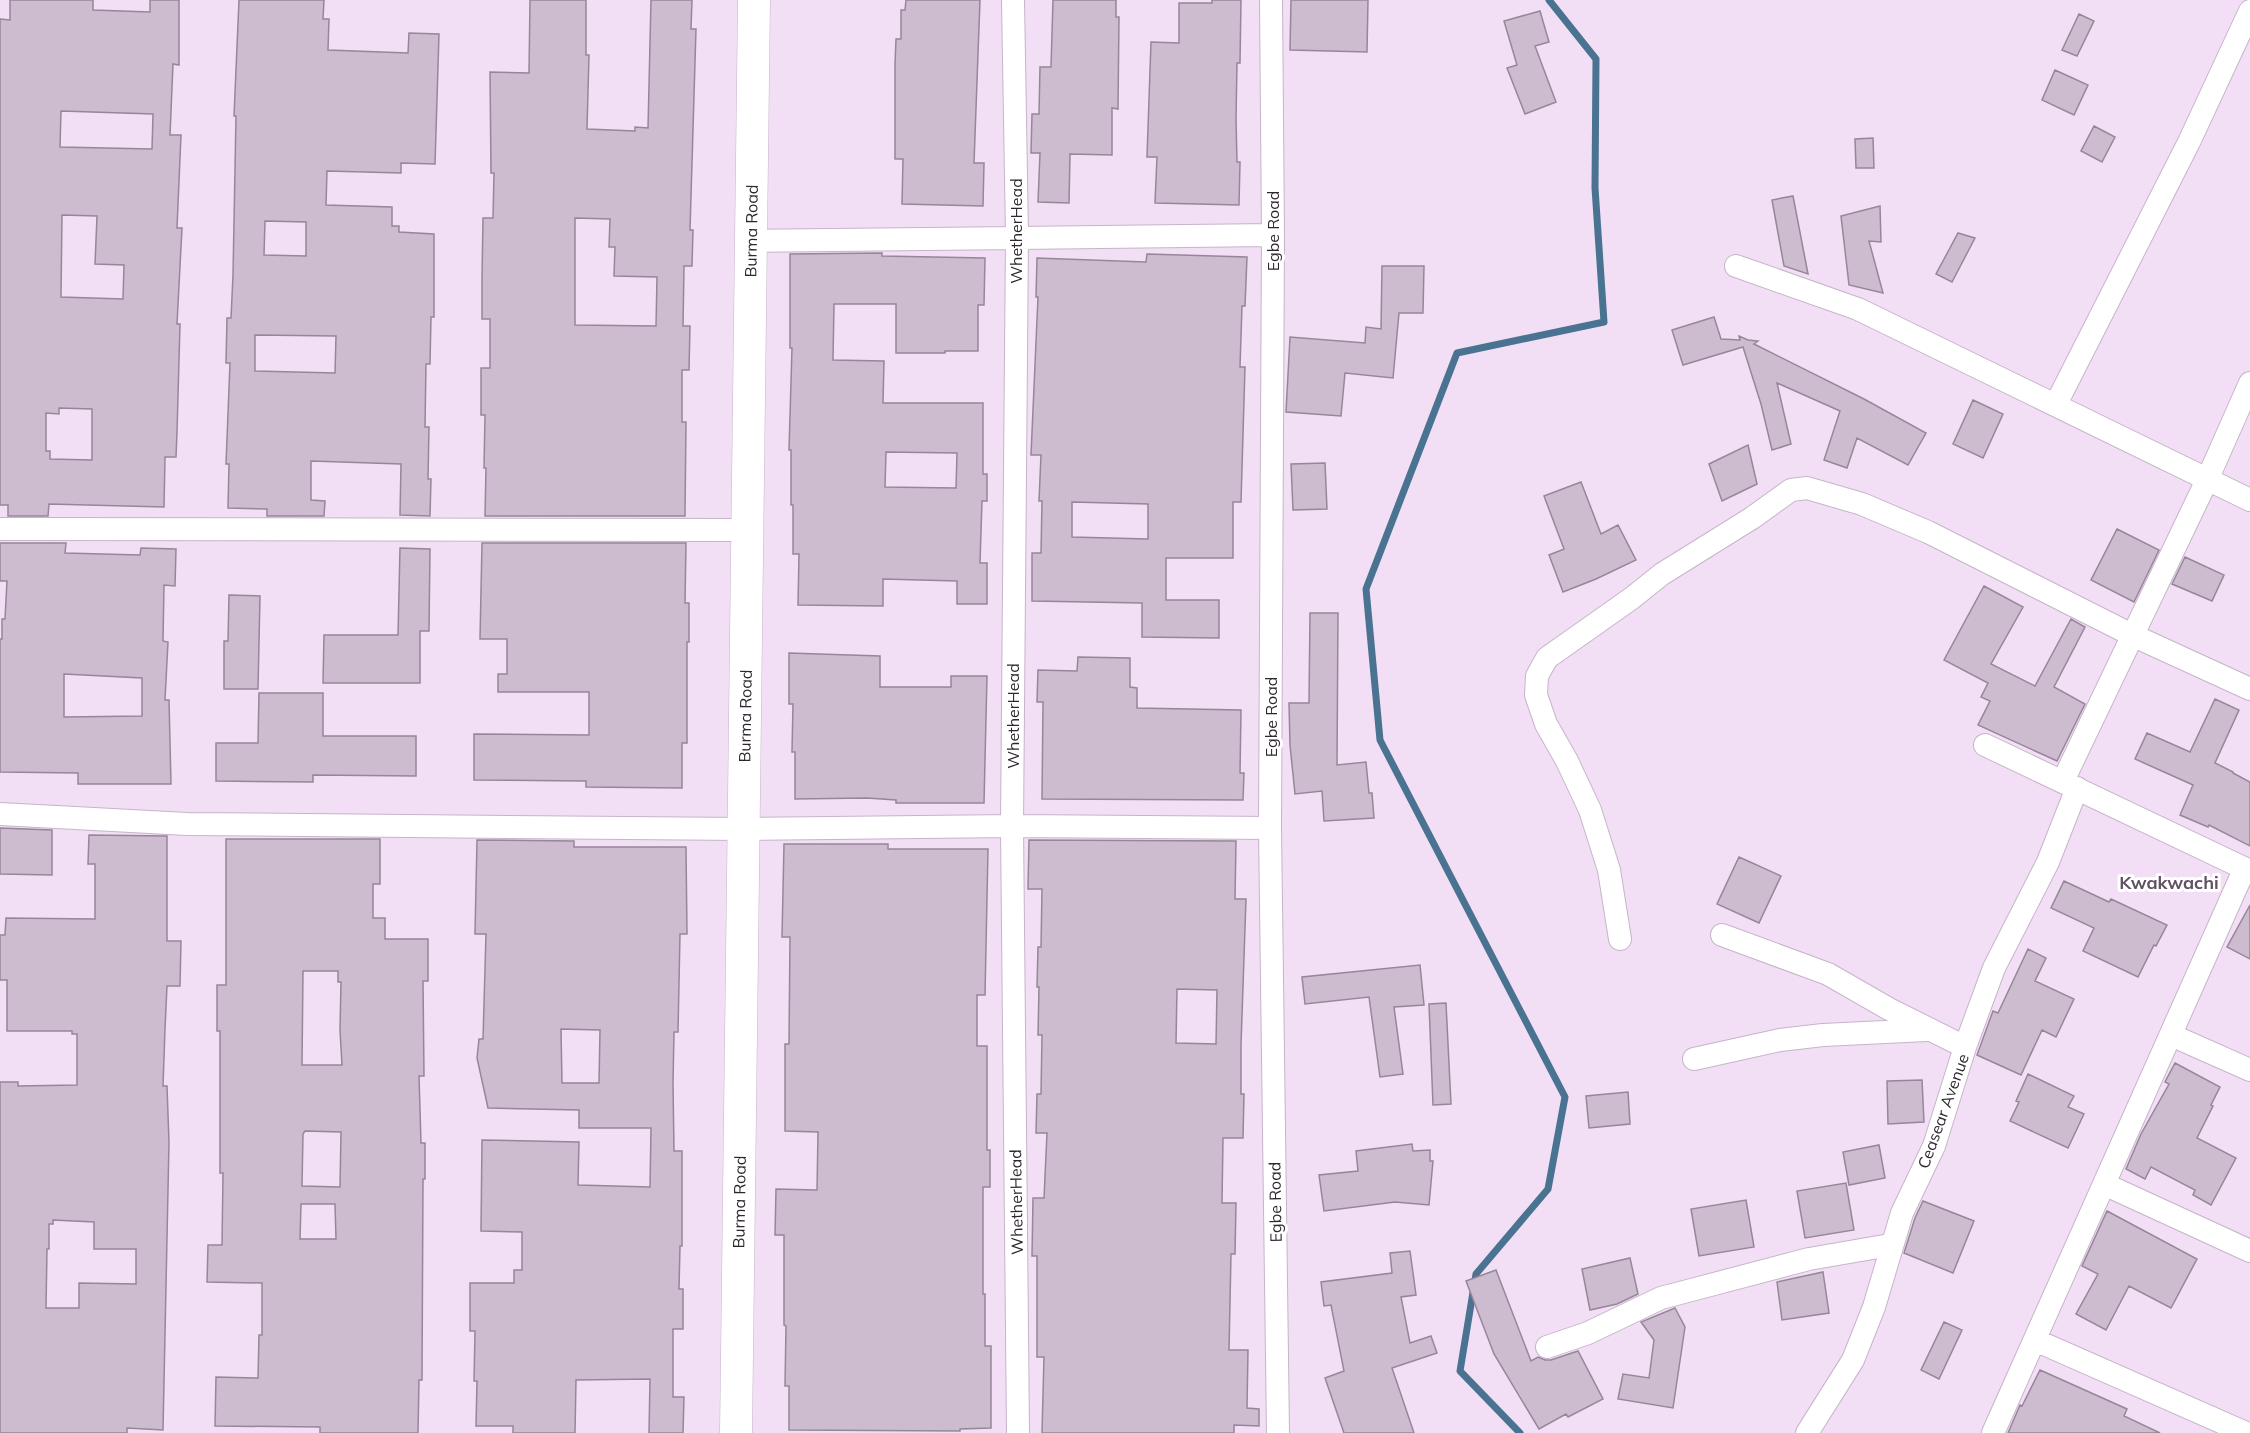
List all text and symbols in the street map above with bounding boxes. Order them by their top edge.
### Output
street label: WhetherHead [1006,178,1026,284]
street label: Burma Road [740,184,762,278]
street label: Egbe Road [1263,191,1283,271]
street label: WhetherHead [1003,663,1023,769]
street label: Burma Road [734,669,756,763]
street label: Egbe Road [1261,677,1281,757]
district label: Kwakwachi [2119,871,2219,894]
street label: Ceasear Avenue [1913,1051,1973,1171]
street label: WhetherHead [1005,1149,1027,1255]
street label: Burma Road [728,1155,750,1249]
street label: Egbe Road [1264,1161,1286,1243]

